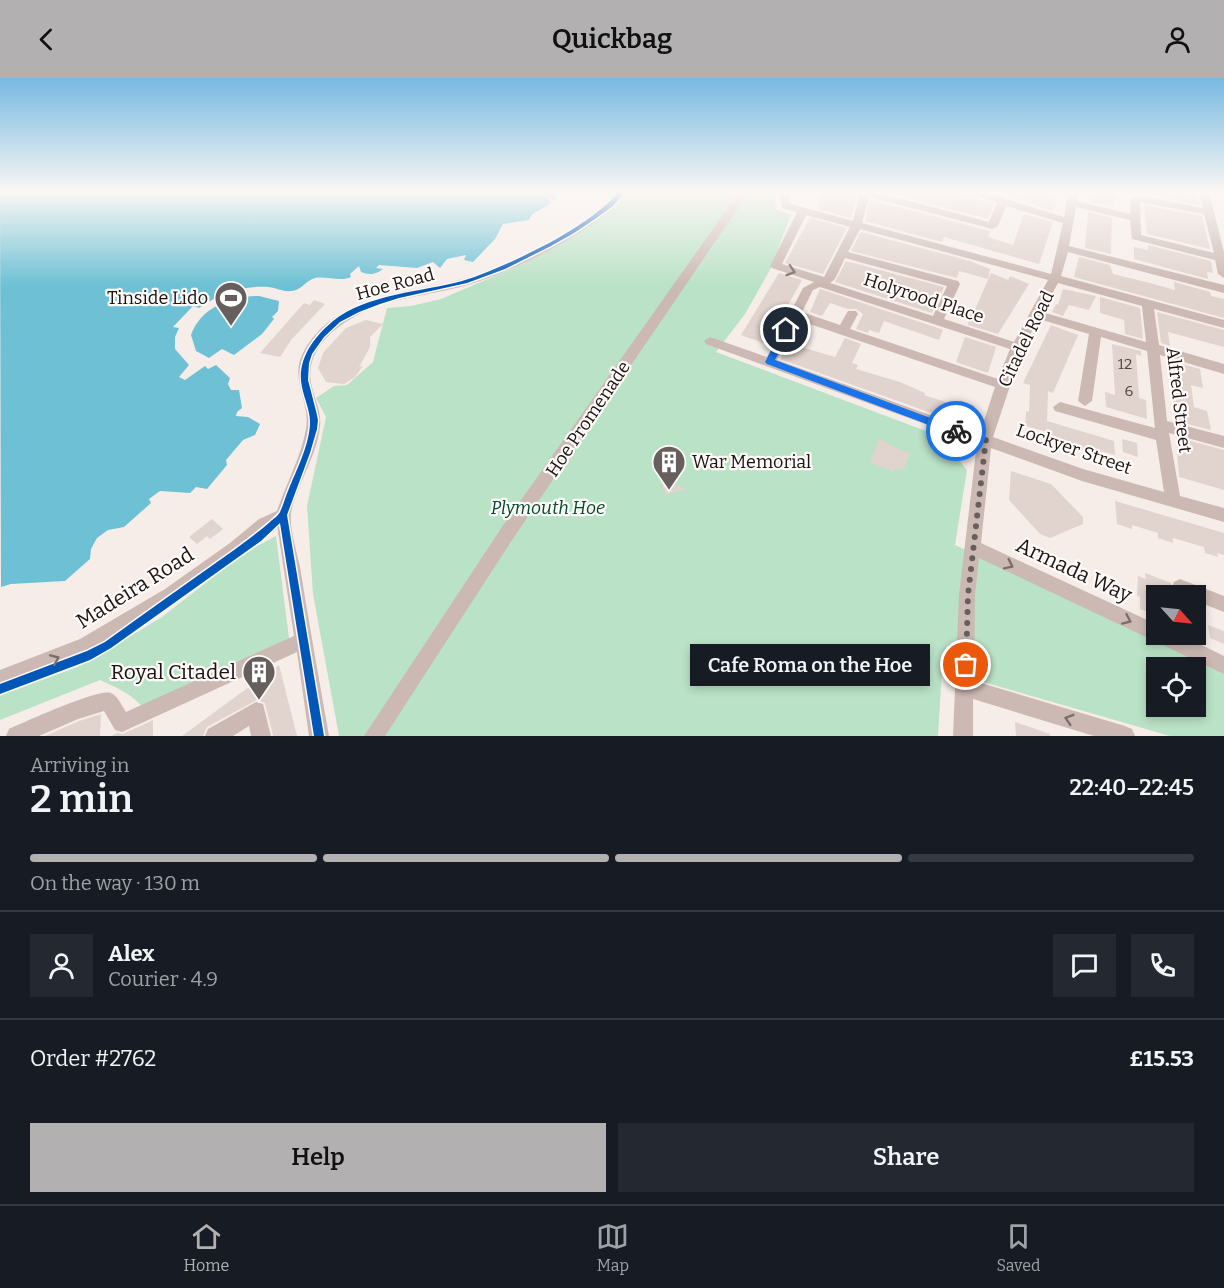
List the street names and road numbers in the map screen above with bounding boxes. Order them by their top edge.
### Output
street label: Hoe Road [353,263,437,305]
street label: Holyrood Place [861,268,987,328]
street label: Citadel Road [993,287,1059,391]
street label: Alfred Street [1162,346,1196,455]
street label: Hoe Promenade [541,357,635,481]
street label: Lockyer Street [1013,419,1135,479]
street label: Armada Way [1012,532,1137,608]
street label: Madeira Road [71,542,199,634]

